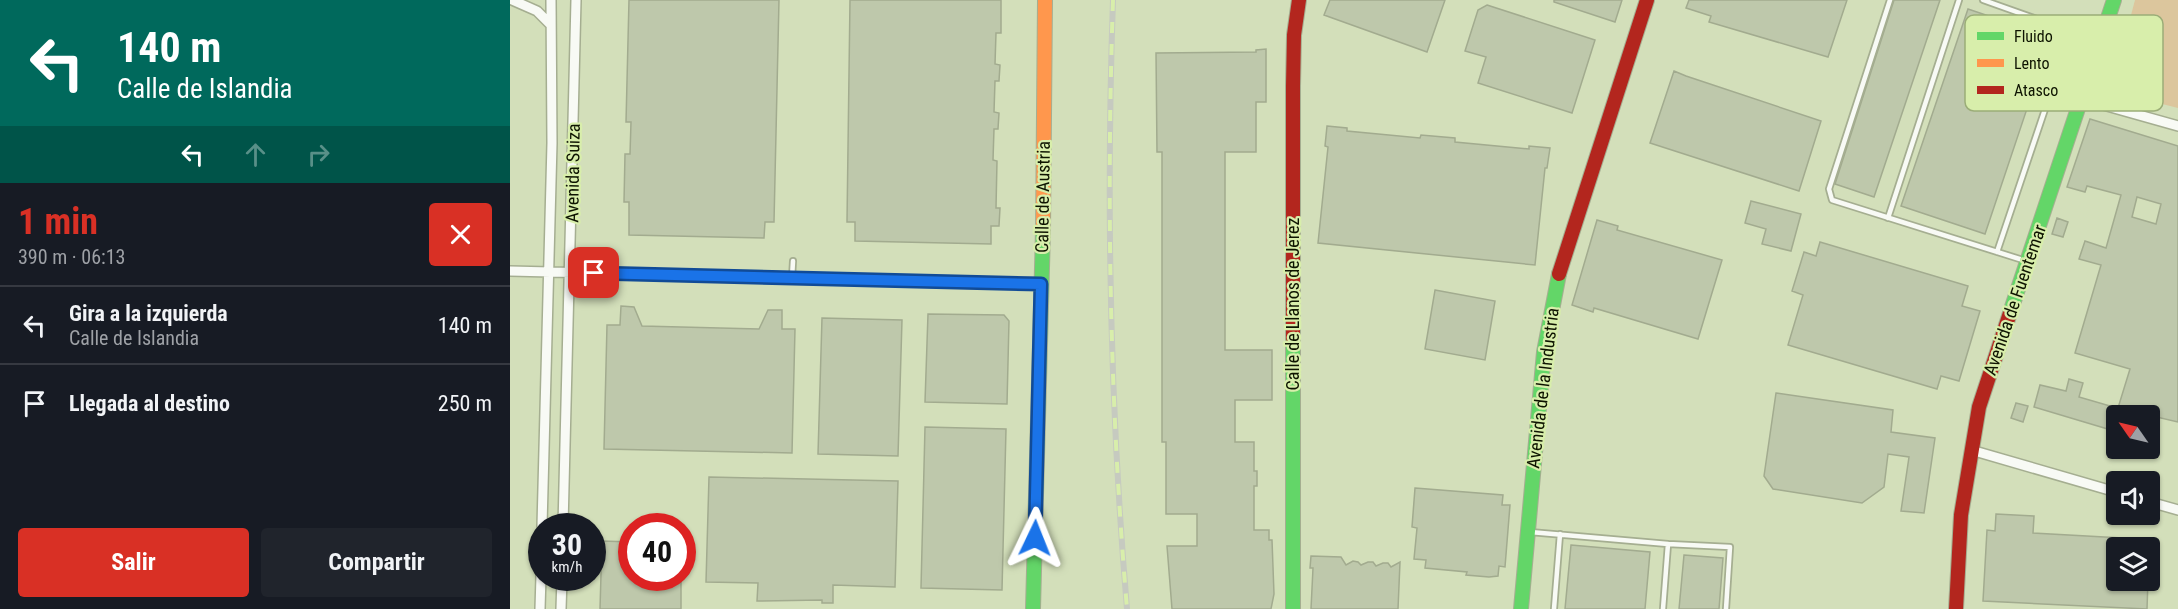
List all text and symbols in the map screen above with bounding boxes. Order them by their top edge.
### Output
legend [1965,15,2163,111]
text: 140 m [117,23,222,72]
icon: left [18,24,96,102]
text: Fluido [2014,27,2053,46]
text: Lento [2014,54,2049,73]
text: Calle de Islandia [117,73,293,105]
text: Atasco [2014,81,2058,100]
street label: Avenida Suiza [561,123,584,223]
icon: left [176,138,209,171]
icon: ahead [239,138,272,171]
icon: right [302,138,335,171]
street label: Calle de Austria [1031,141,1054,253]
text: 1 min [18,201,98,243]
button: close [429,203,492,266]
street label: Calle de Llanos de Jerez [1282,217,1303,390]
street label: Avenida de Fuentemar [1979,221,2050,378]
text: 390 m · 06:13 [18,245,125,269]
pin [568,247,619,298]
icon: arrive [577,256,610,289]
text: Gira a la izquierda [69,301,228,326]
street label: Avenida de la Industria [1522,307,1563,469]
icon: left [18,309,51,342]
text: 140 m [438,313,492,338]
text: Calle de Islandia [69,326,199,350]
icon: arrive [18,387,51,420]
text: Llegada al destino [69,391,230,416]
text: 250 m [438,391,492,416]
north arrow [2106,405,2160,459]
map controls [2106,405,2160,591]
button: sound [2106,471,2160,525]
position arrow [1003,506,1067,570]
speed limit sign: 40 [618,513,696,591]
text: 30 [552,527,582,562]
button: Salir [18,528,249,597]
button: Compartir [261,528,492,597]
button: layers [2106,537,2160,591]
text: km/h [552,558,582,576]

